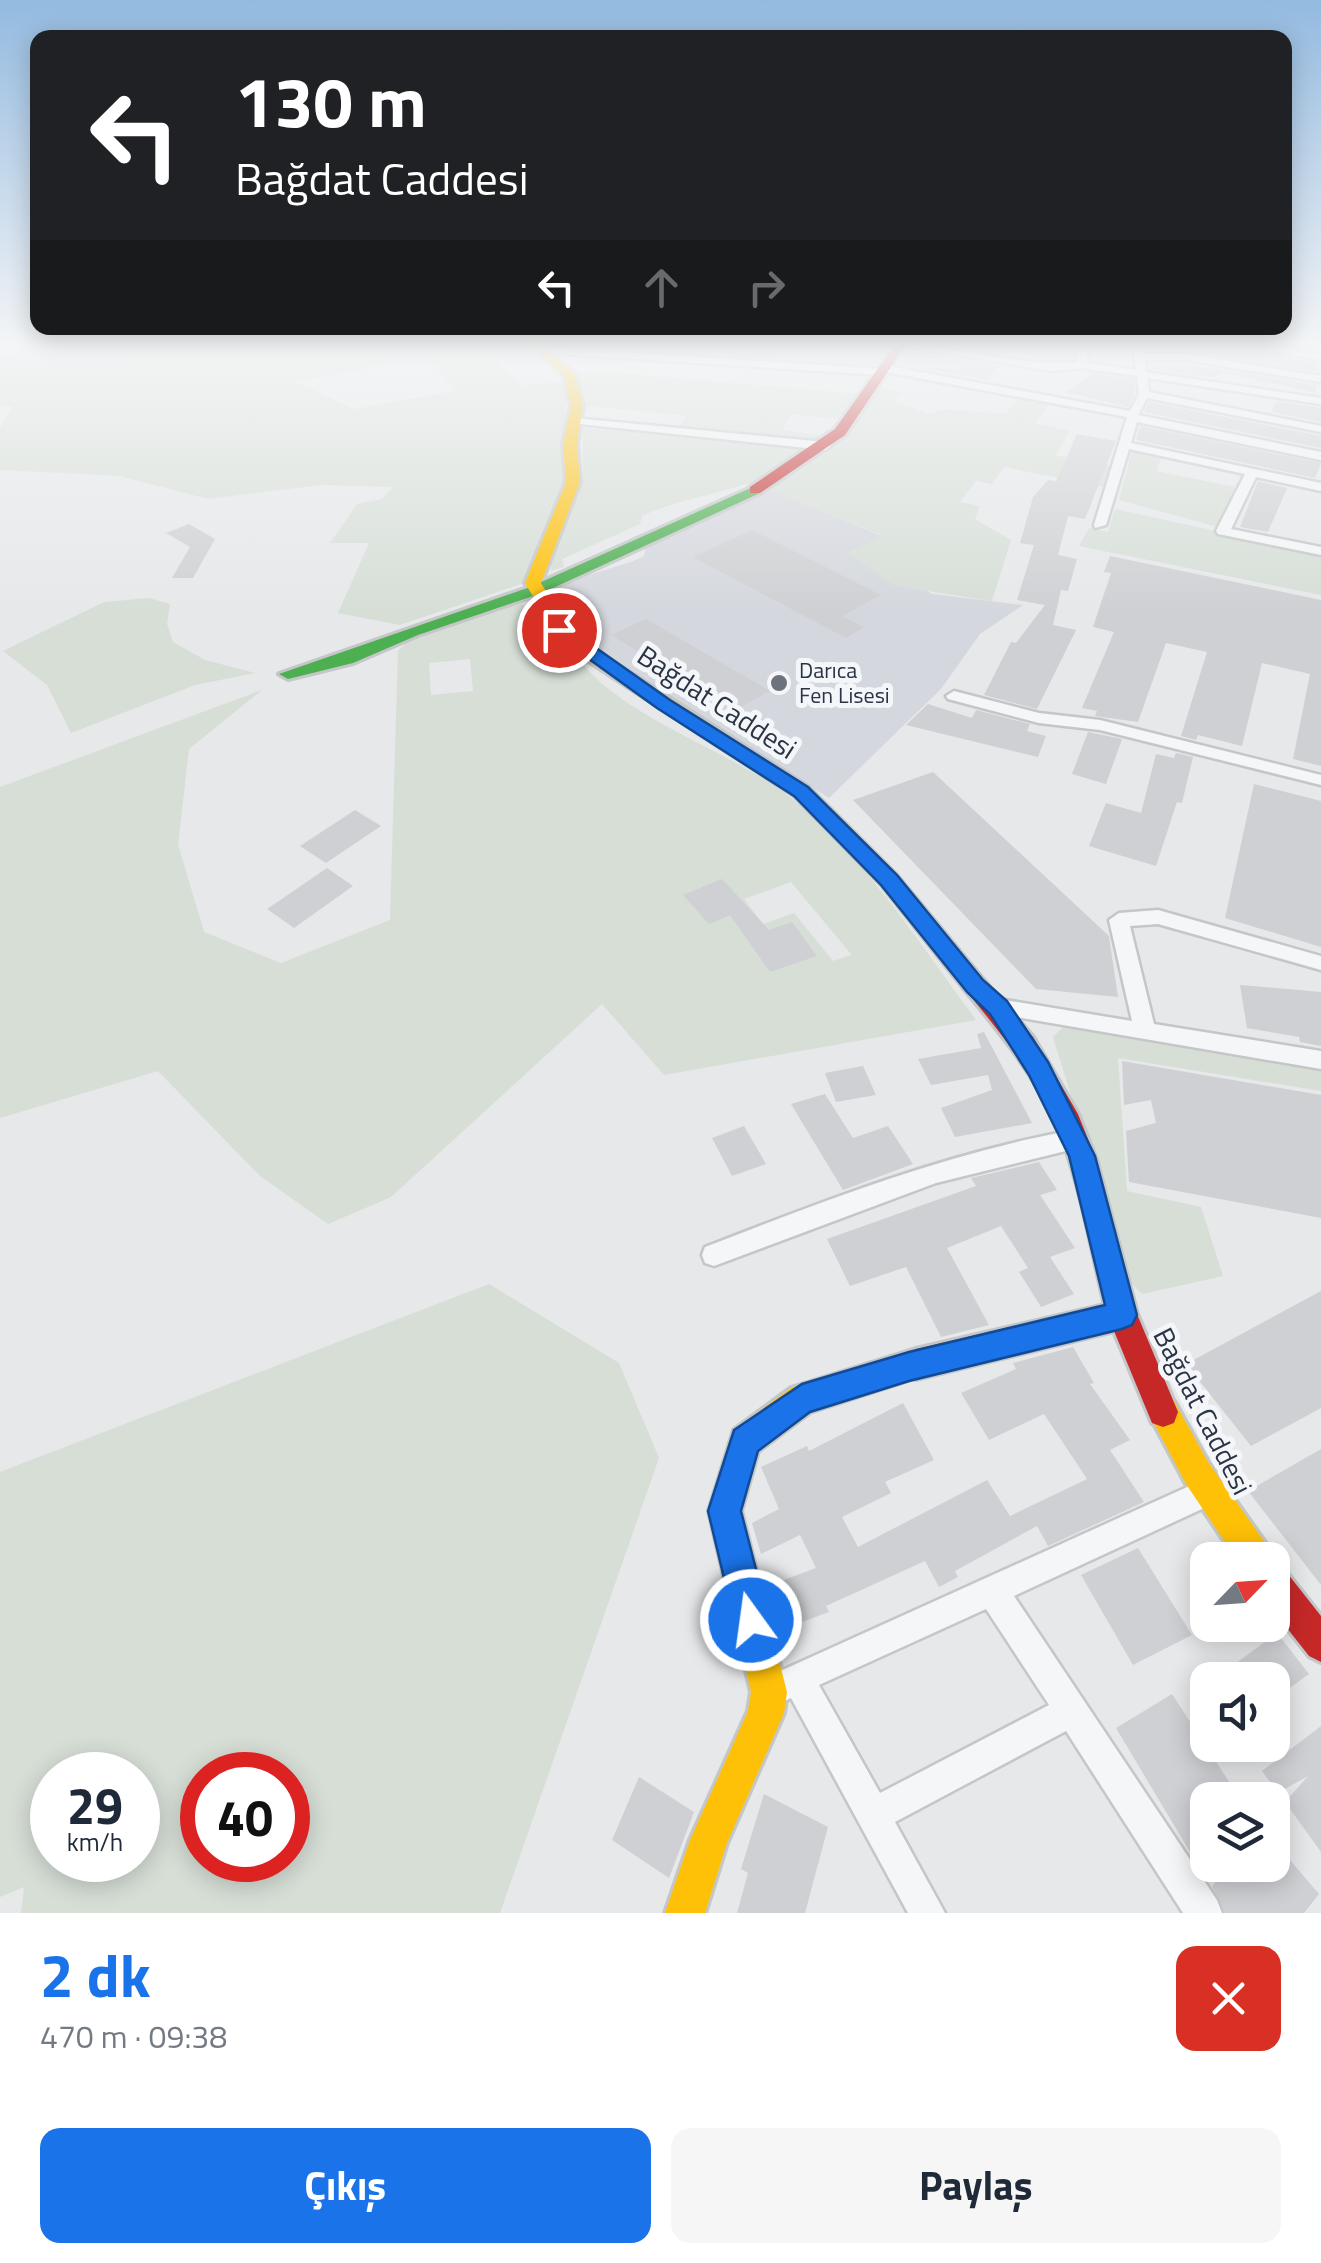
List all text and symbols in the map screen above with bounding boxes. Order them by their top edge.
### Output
text: 130 m [235,48,427,154]
icon: left [70,70,200,200]
text: Bağdat Caddesi [235,144,529,212]
icon: left [529,260,584,315]
icon: ahead [634,260,689,315]
icon: right [739,260,794,315]
pin [517,588,602,673]
icon: arrive [532,603,587,658]
street label: Bağdat Caddesi [629,634,806,769]
place label: Darıca Fen Lisesi [799,653,890,712]
marker: Darıca Fen Lisesi [768,672,790,694]
street label: Bağdat Caddesi [1143,1320,1264,1502]
north arrow [1190,1542,1290,1642]
map controls [1190,1542,1290,1882]
position arrow [699,1568,803,1672]
button: sound [1190,1662,1290,1762]
speed limit sign: 40 [180,1752,310,1882]
text: 29 [67,1767,123,1843]
button: layers [1190,1782,1290,1882]
text: km/h [67,1823,123,1861]
text: 2 dk [40,1929,151,2020]
button: close [1176,1946,1281,2051]
text: 470 m · 09:38 [40,2012,227,2060]
button: Çıkış [40,2128,651,2243]
button: Paylaş [671,2128,1281,2243]

